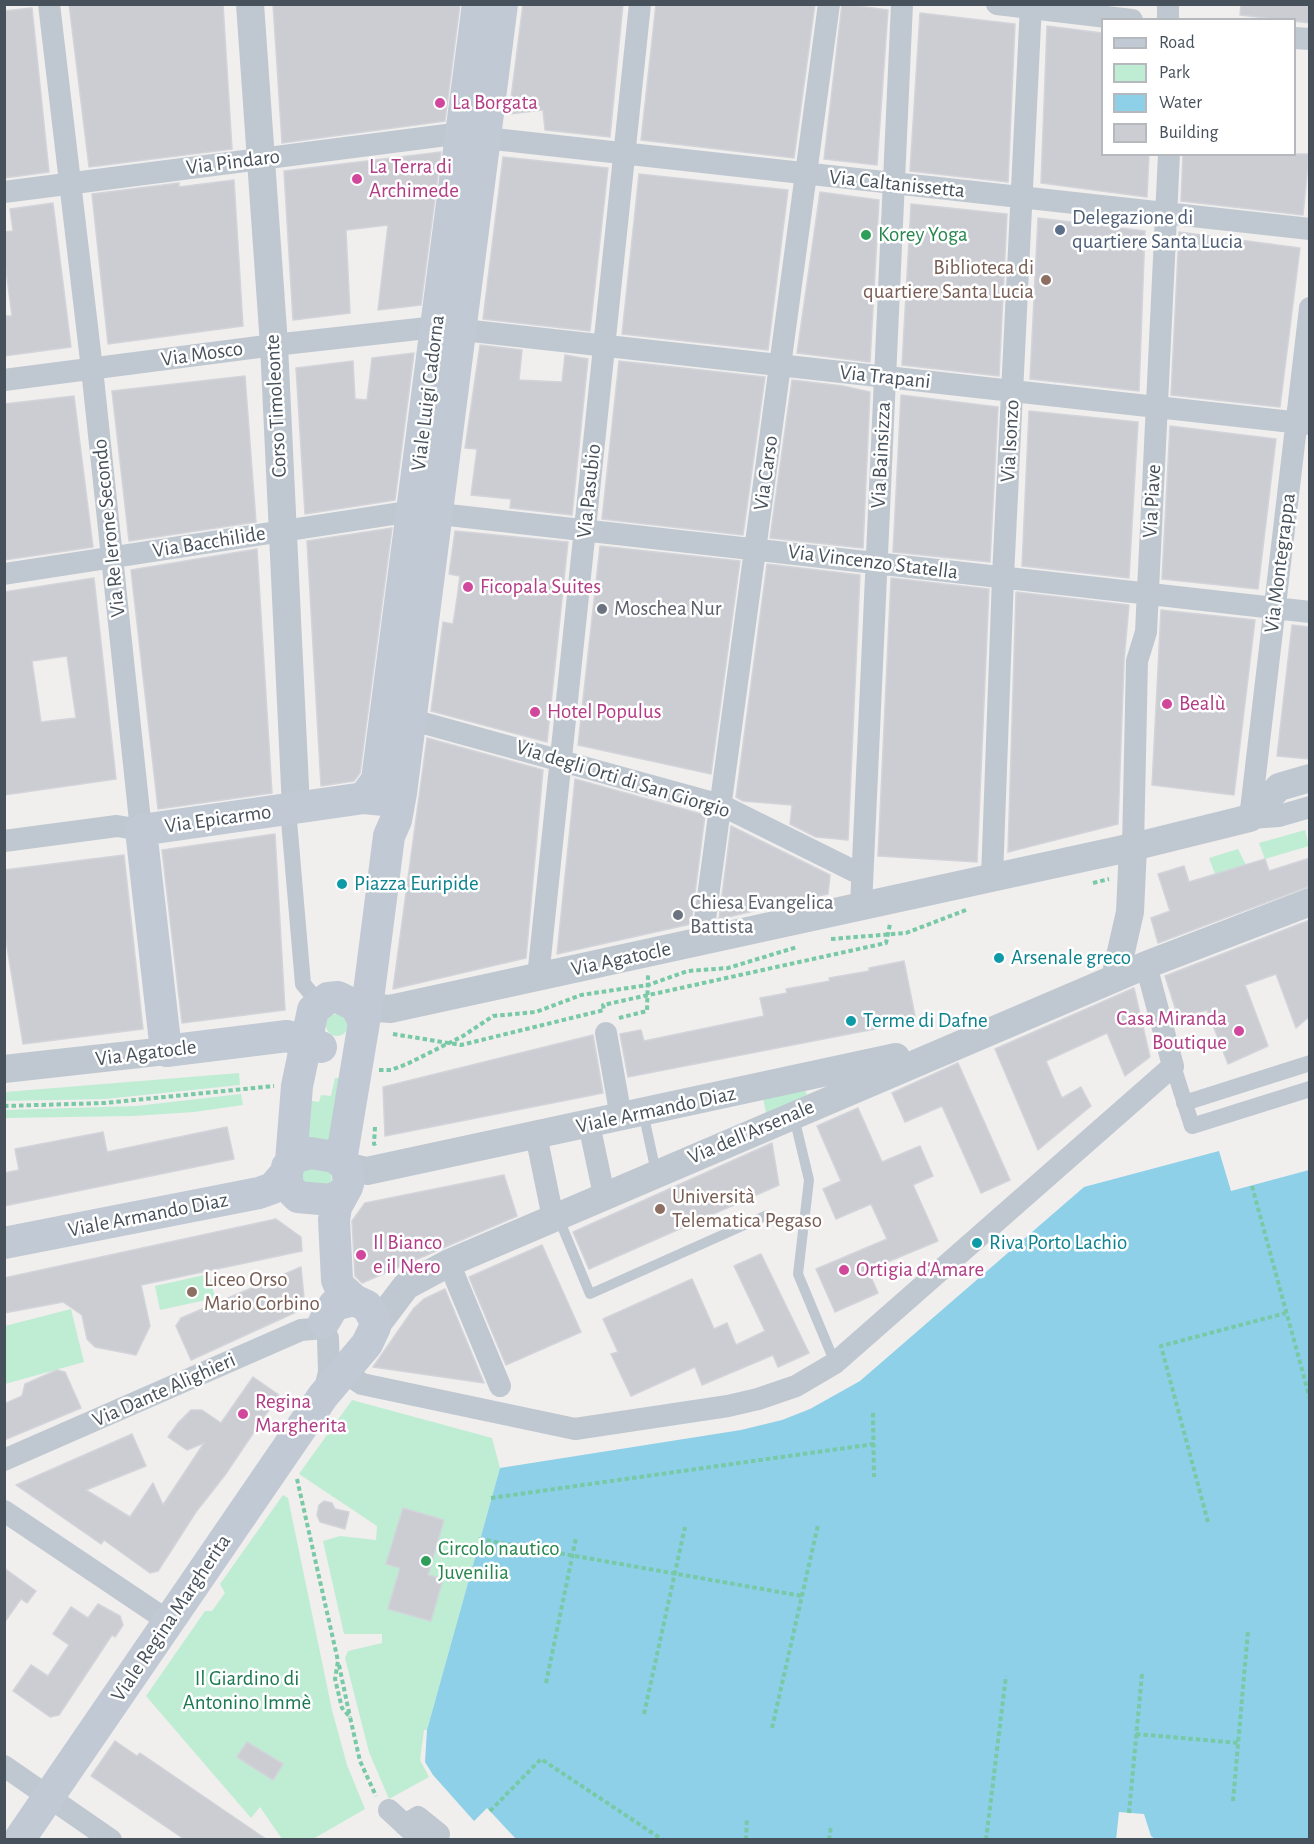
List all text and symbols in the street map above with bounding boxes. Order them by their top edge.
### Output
legend [1101,18,1296,156]
text: Road [1159,34,1195,52]
text: Park [1159,64,1190,82]
place label: La Borgata [452,90,538,116]
text: Water [1159,94,1202,112]
marker: La Borgata [433,96,447,110]
text: Building [1159,124,1218,142]
street label: Via Pindaro [185,144,281,180]
place label: La Terra di Archimede [369,154,459,204]
street label: Via Caltanissetta [828,164,966,204]
marker: La Terra di Archimede [350,172,364,186]
place label: Delegazione di quartiere Santa Lucia [1072,205,1243,255]
place label: Korey Yoga [878,222,968,248]
marker: Delegazione di quartiere Santa Lucia [1053,223,1067,237]
marker: Korey Yoga [859,228,873,242]
place label: Biblioteca di quartiere Santa Lucia [863,255,1034,305]
marker: Biblioteca di quartiere Santa Lucia [1039,273,1053,287]
street label: Viale Luigi Cadorna [406,313,450,473]
street label: Corso Timoleonte [260,334,292,478]
street label: Via Mosco [159,336,245,372]
street label: Via Trapani [838,360,932,394]
street label: Via Isonzo [995,399,1025,483]
street label: Via Bainsizza [866,401,896,509]
street label: Via Carso [748,434,784,512]
street label: Via Re Ierone Secondo [87,438,131,618]
street label: Via Pasubio [572,443,606,539]
street label: Via Piave [1137,463,1167,539]
street label: Via Montegrappa [1259,492,1301,634]
street label: Via Bacchilide [151,521,267,563]
street label: Via Vincenzo Statella [787,539,959,585]
place label: Ficopala Suites [480,574,601,600]
marker: Ficopala Suites [461,580,475,594]
place label: Moschea Nur [614,596,721,622]
marker: Moschea Nur [595,602,609,616]
place label: Bealù [1179,691,1225,717]
marker: Bealù [1160,697,1174,711]
place label: Hotel Populus [547,699,661,725]
marker: Hotel Populus [528,705,542,719]
street label: Via degli Orti di San Giorgio [513,734,733,824]
street label: Via Epicarmo [163,799,273,839]
place label: Piazza Euripide [354,871,479,897]
marker: Piazza Euripide [335,877,349,891]
place label: Chiesa Evangelica Battista [690,890,834,940]
marker: Chiesa Evangelica Battista [671,908,685,922]
street label: Via Agatocle [569,936,673,982]
place label: Arsenale greco [1011,945,1131,971]
marker: Arsenale greco [992,951,1006,965]
place label: Casa Miranda Boutique [1116,1006,1227,1056]
place label: Terme di Dafne [863,1008,988,1034]
marker: Terme di Dafne [844,1014,858,1028]
marker: Casa Miranda Boutique [1232,1024,1246,1038]
street label: Via Agatocle [94,1034,198,1072]
street label: Viale Armando Diaz [574,1081,738,1139]
street label: Via dell'Arsenale [684,1094,818,1170]
place label: Università Telematica Pegaso [672,1184,822,1234]
street label: Viale Armando Diaz [66,1187,230,1243]
marker: Università Telematica Pegaso [653,1202,667,1216]
place label: Il Bianco e il Nero [373,1230,442,1280]
place label: Riva Porto Lachio [989,1230,1127,1256]
marker: Riva Porto Lachio [970,1236,984,1250]
marker: Il Bianco e il Nero [354,1248,368,1262]
place label: Ortigia d'Amare [856,1257,984,1283]
marker: Ortigia d'Amare [837,1263,851,1277]
place label: Liceo Orso Mario Corbino [204,1267,320,1317]
marker: Liceo Orso Mario Corbino [185,1285,199,1299]
street label: Via Dante Alighieri [89,1347,239,1433]
place label: Regina Margherita [255,1389,347,1439]
marker: Regina Margherita [236,1407,250,1421]
street label: Viale Regina Margherita [106,1530,236,1706]
place label: Circolo nautico Juvenilia [438,1536,560,1586]
marker: Circolo nautico Juvenilia [419,1554,433,1568]
park label: Il Giardino di Antonino Immè [183,1666,311,1716]

